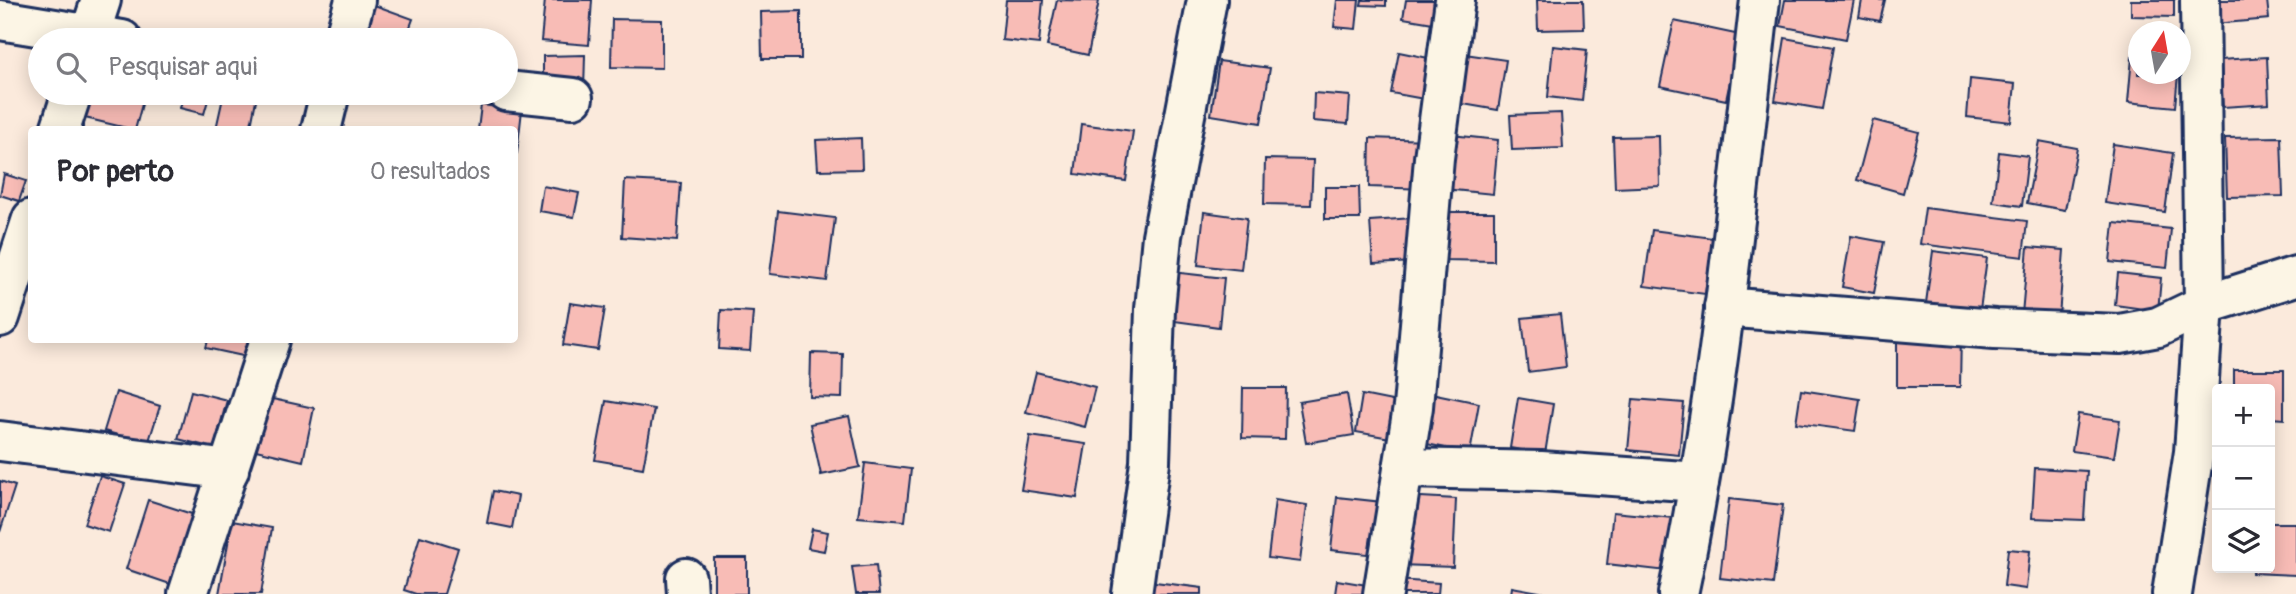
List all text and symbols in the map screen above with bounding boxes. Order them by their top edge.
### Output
north arrow [2128,21,2191,84]
search box [28,28,518,105]
icon: search [52,48,90,86]
text: Pesquisar aqui [108,51,257,83]
text: Por perto [56,153,174,190]
text: 0 resultados [370,157,490,186]
map controls [2212,384,2275,573]
button: + [2212,384,2275,447]
button: − [2212,447,2275,510]
button: layers [2212,510,2275,573]

